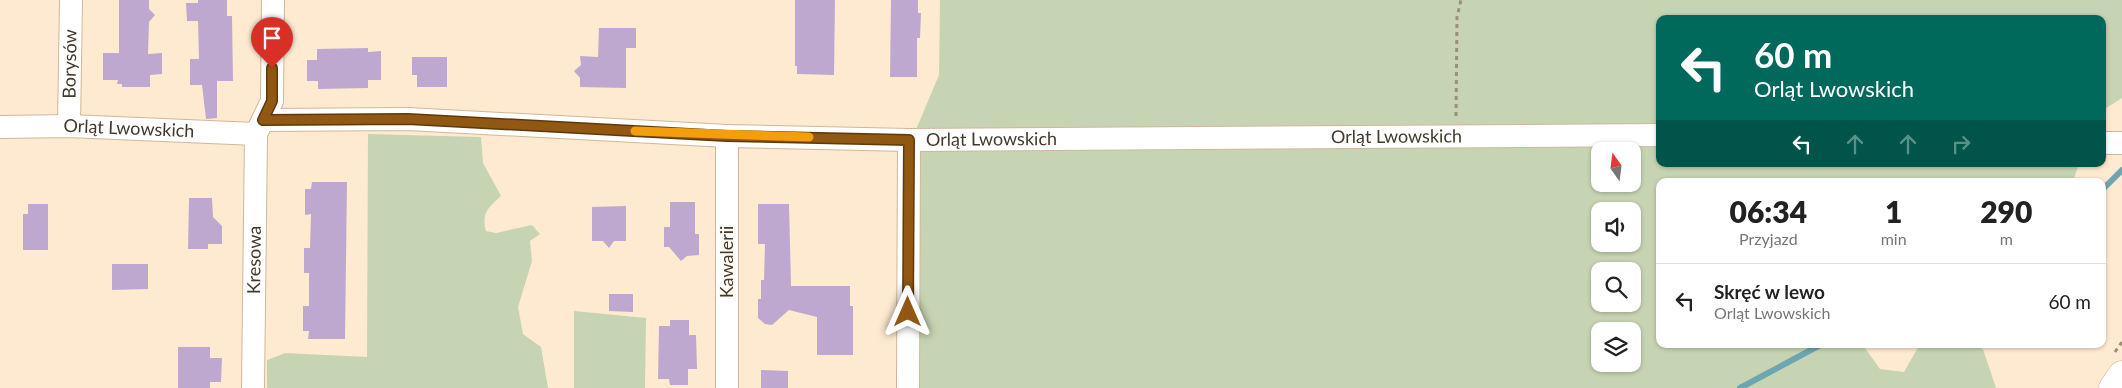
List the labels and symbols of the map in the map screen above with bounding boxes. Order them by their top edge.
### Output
pin [251,17,293,68]
street label: Borysów [57,29,81,99]
street label: Orląt Lwowskich [63,114,195,141]
street label: Orląt Lwowskich [1331,124,1462,147]
street label: Orląt Lwowskich [926,127,1057,150]
north arrow [1591,142,1641,192]
street label: Kresowa [242,226,265,294]
street label: Kawalerii [715,226,737,298]
position arrow [881,285,933,337]

